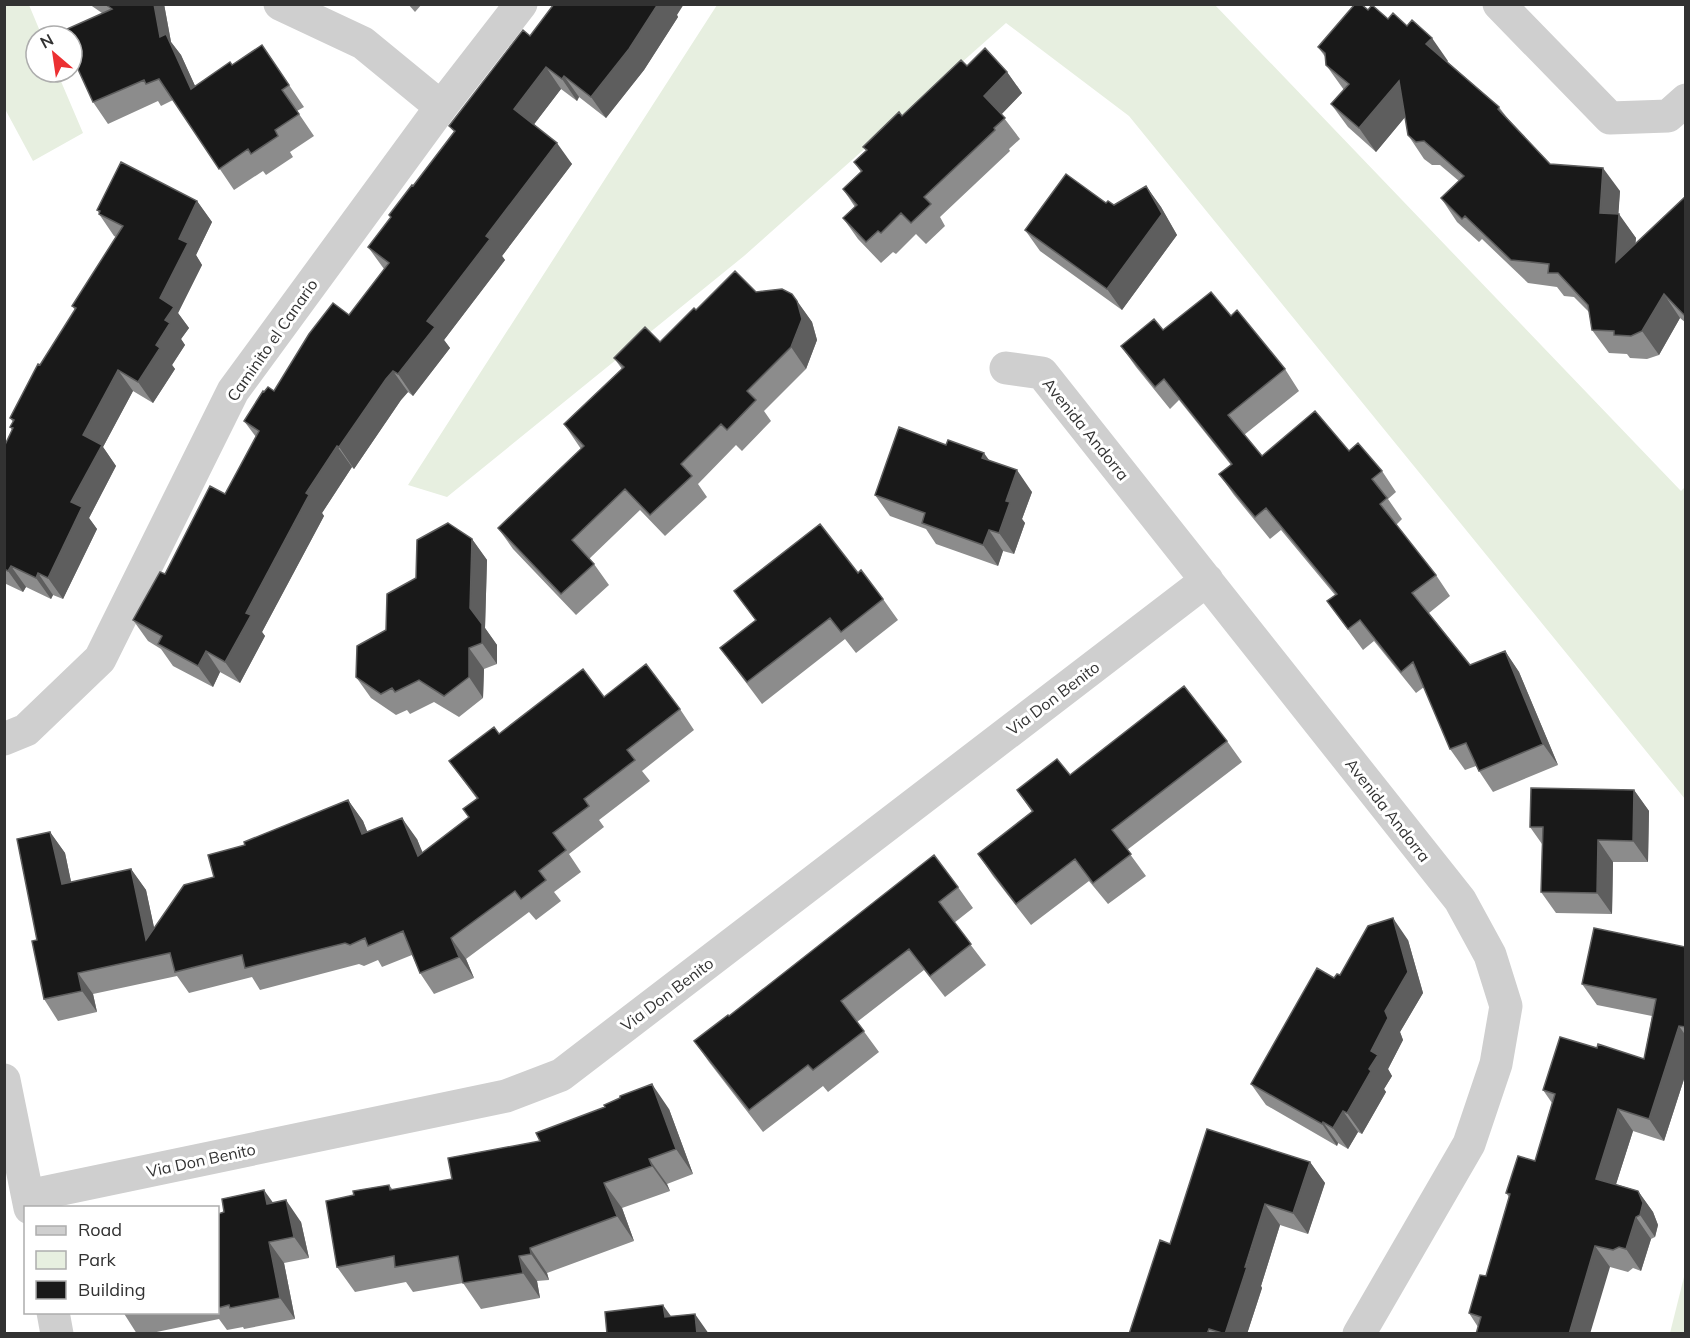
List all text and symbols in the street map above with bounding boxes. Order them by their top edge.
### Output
north arrow [24,24,84,84]
text: N [37,29,57,53]
street label: Caminito el Canario [222,275,322,405]
street label: Avenida Andorra [1039,374,1133,484]
street label: Via Don Benito [1003,657,1103,739]
street label: Avenida Andorra [1341,754,1435,866]
street label: Via Don Benito [617,953,717,1035]
street label: Via Don Benito [145,1139,257,1181]
legend [24,1206,219,1314]
text: Road [78,1218,122,1241]
text: Park [78,1248,117,1271]
text: Building [78,1278,146,1301]

